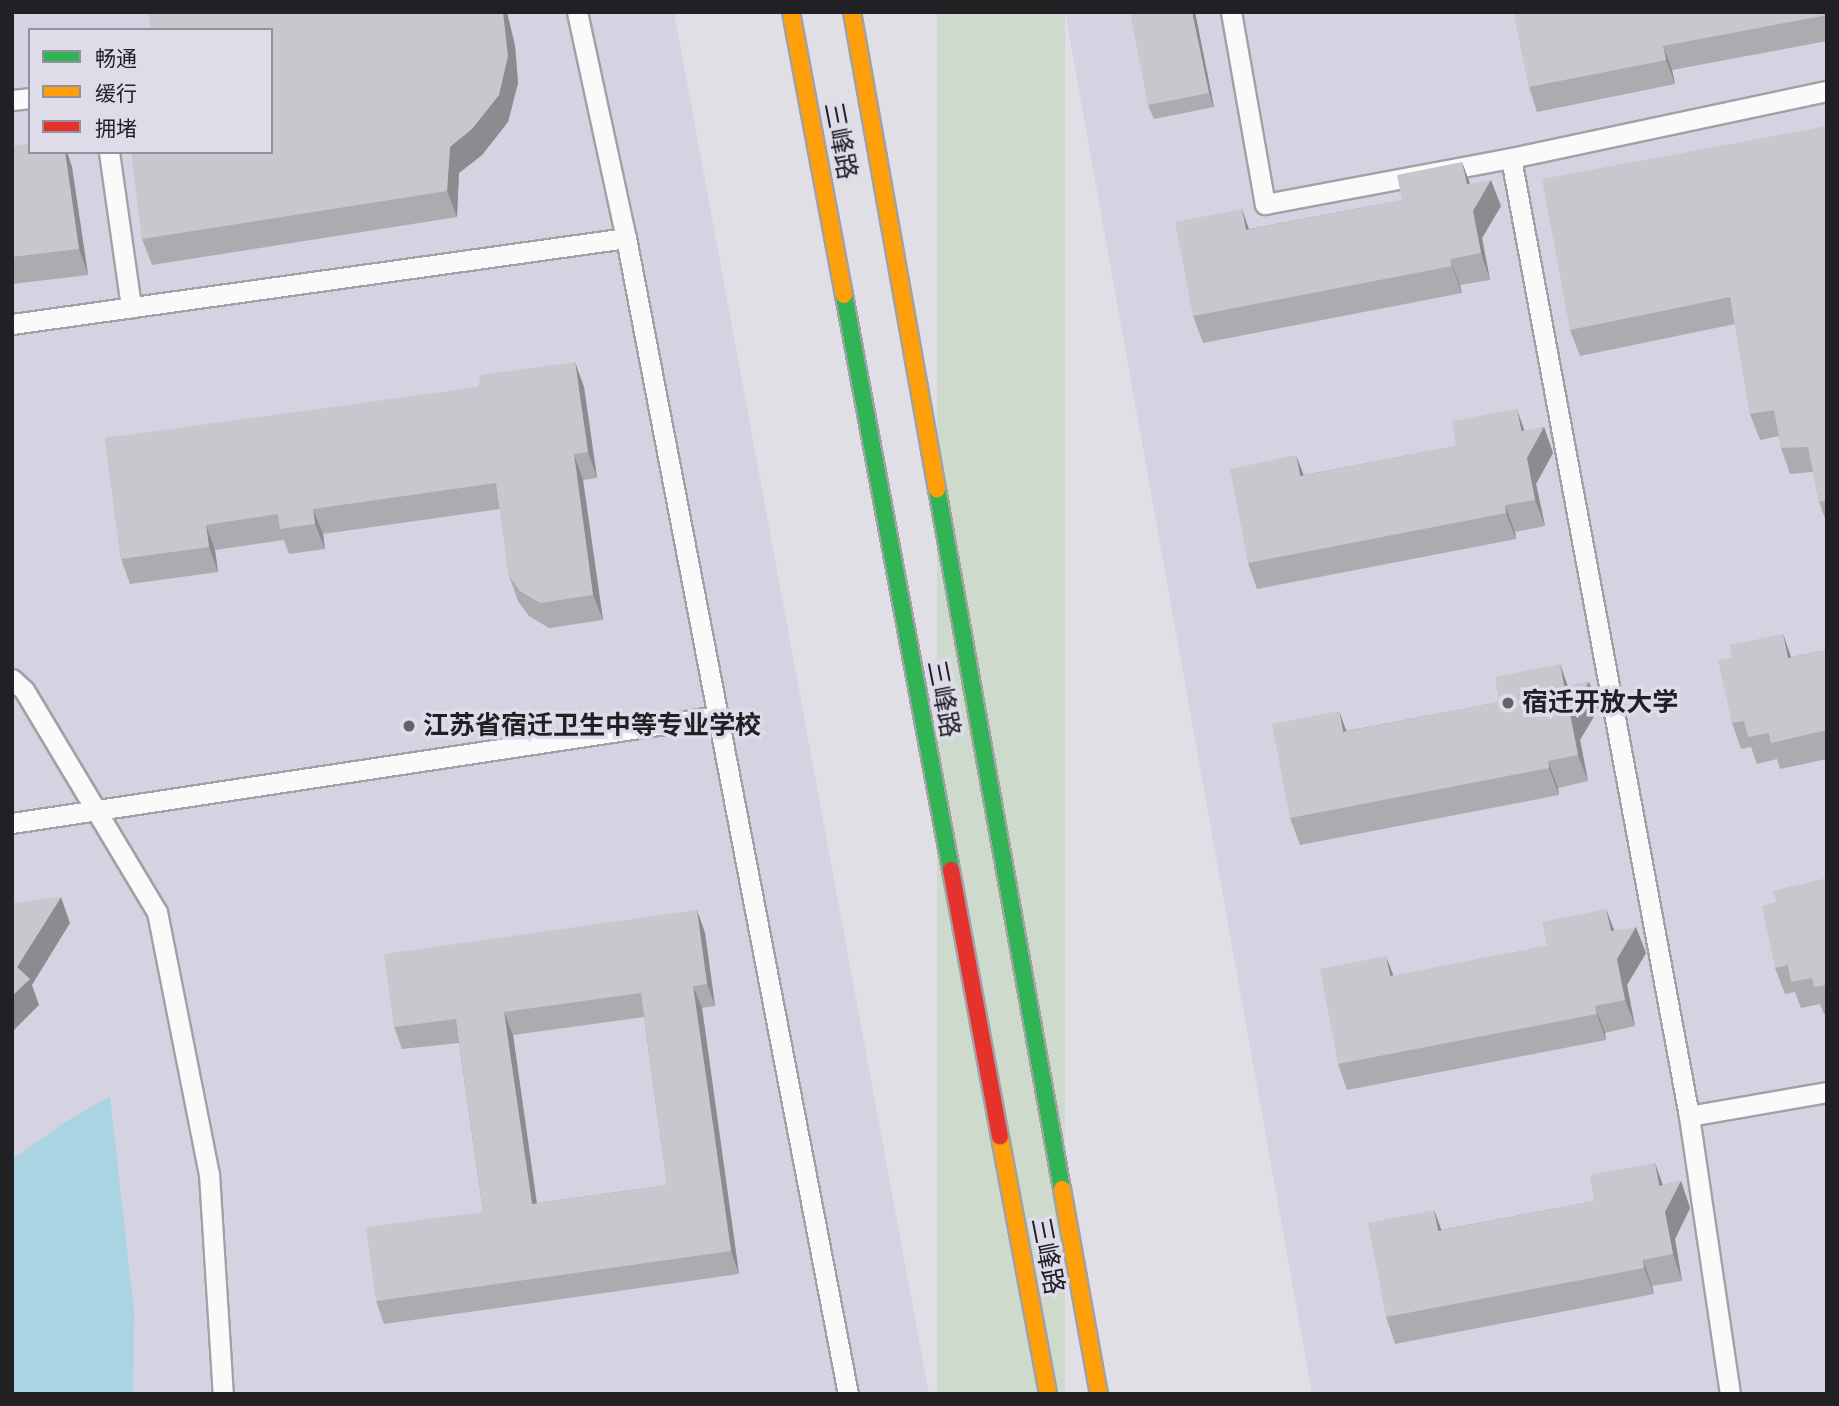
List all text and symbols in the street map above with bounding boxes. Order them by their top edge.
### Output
legend [28,28,273,154]
text: 畅通 [95,46,137,71]
text: 缓行 [95,81,137,106]
street label: 三峰路 [817,100,863,182]
text: 拥堵 [95,116,137,141]
street label: 三峰路 [920,658,966,740]
place label: 宿迁开放大学 [1522,687,1678,719]
marker: 宿迁开放大学 [1500,695,1516,711]
place label: 江苏省宿迁卫生中等专业学校 [423,710,761,742]
marker: 江苏省宿迁卫生中等专业学校 [401,718,417,734]
street label: 三峰路 [1024,1215,1070,1297]

